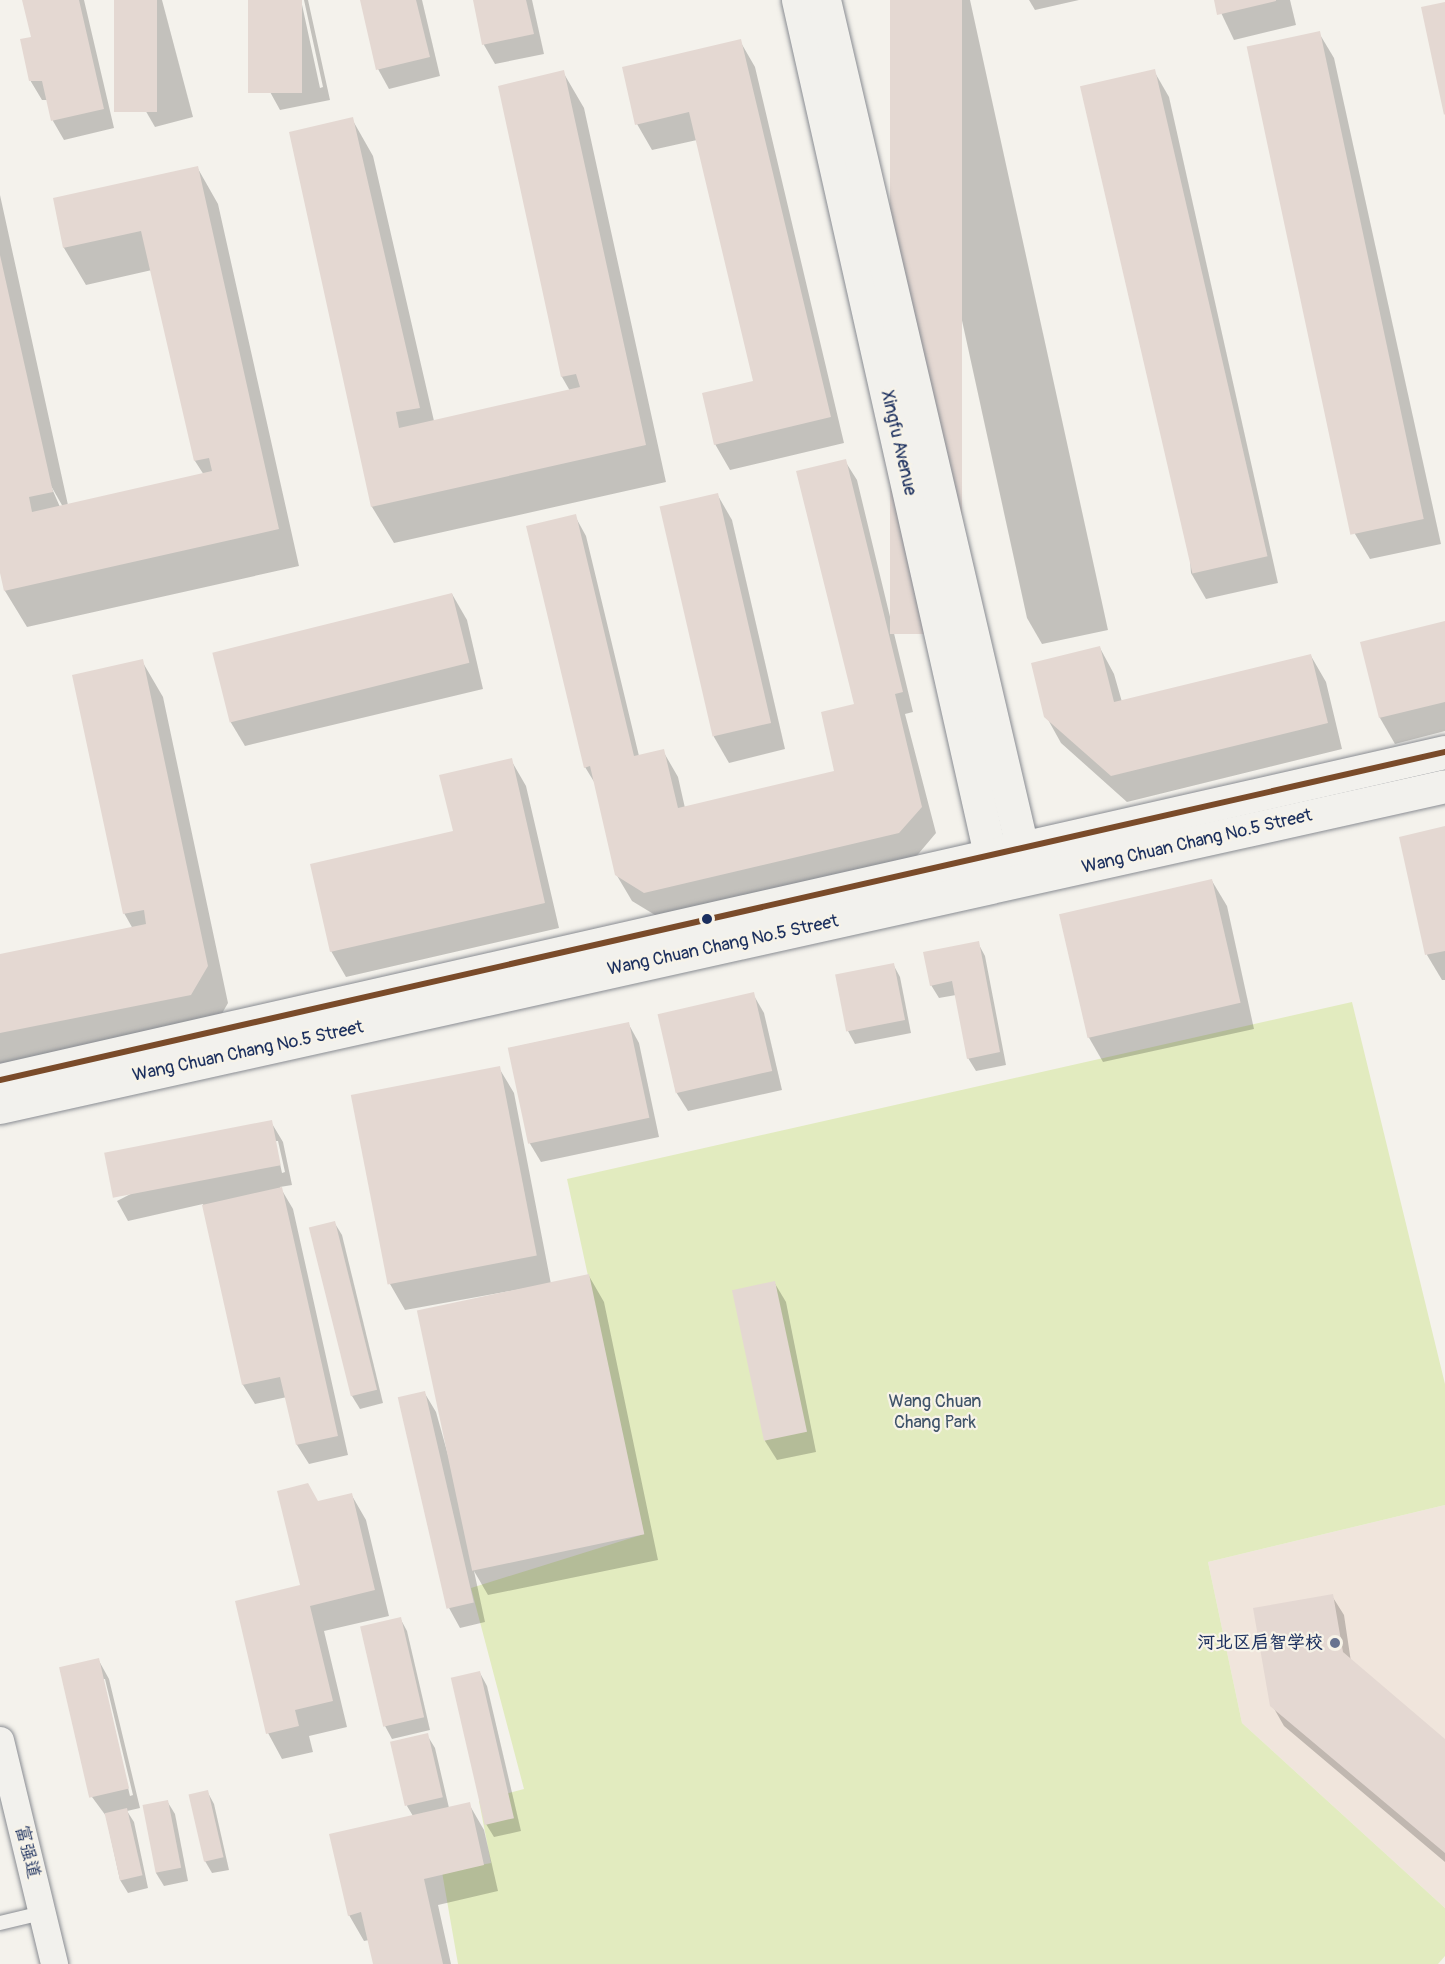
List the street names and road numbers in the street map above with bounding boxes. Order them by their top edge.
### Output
street label: Xingfu Avenue [875,388,921,498]
street label: Wang Chuan Chang No.5 Street [1080,805,1314,879]
street label: Wang Chuan Chang No.5 Street [606,911,840,981]
street label: Wang Chuan Chang No.5 Street [131,1017,365,1087]
street label: 富强道 [10,1823,44,1881]

